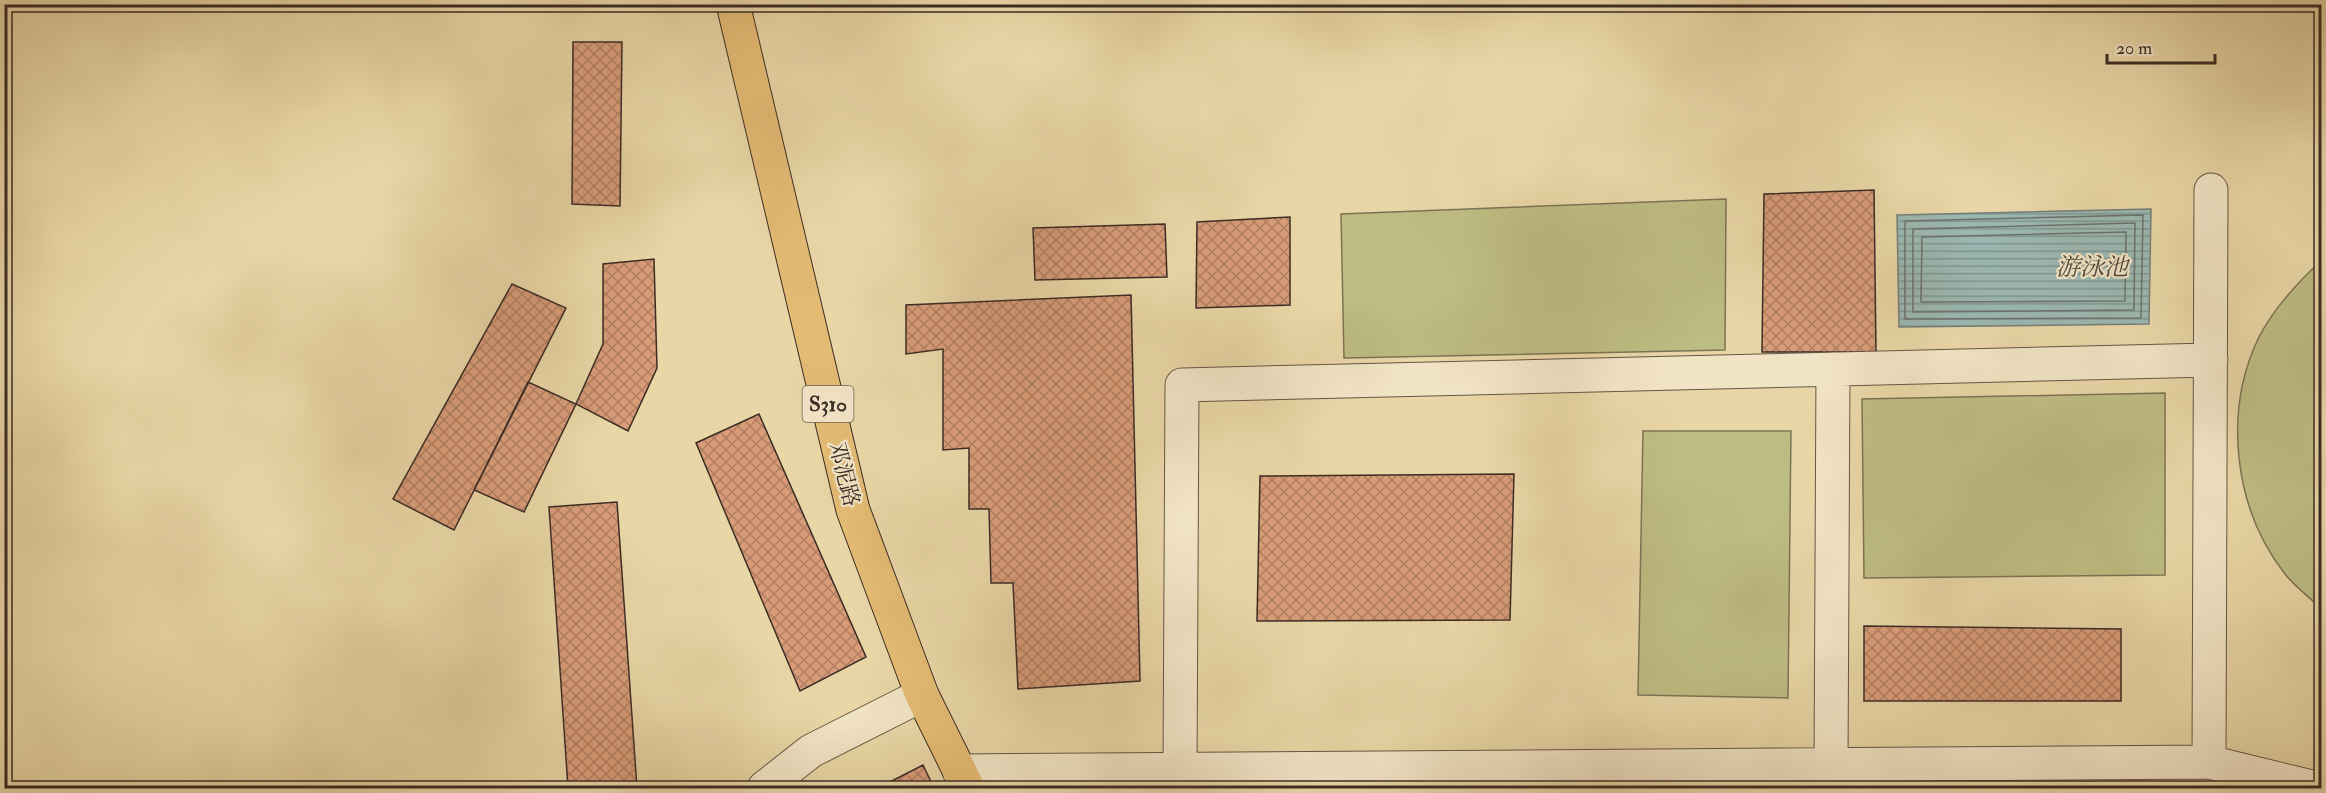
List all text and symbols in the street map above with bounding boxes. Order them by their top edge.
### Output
scale bar [2107,27,2215,65]
text: 20 m [2116,37,2152,60]
water label: 游泳池 [2056,252,2131,283]
road number: S310 [802,386,854,422]
street label: 邓泥路 [822,439,866,510]

